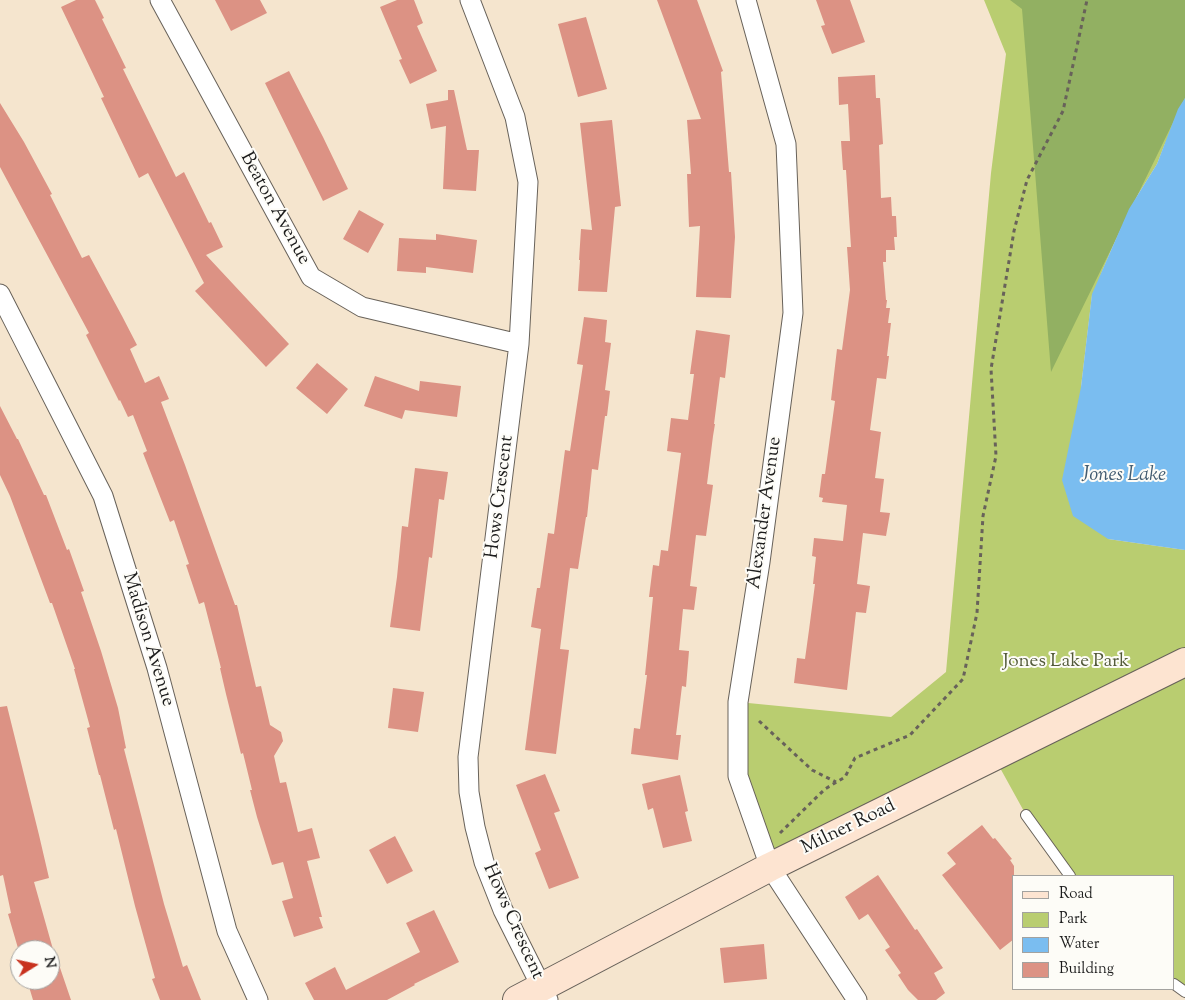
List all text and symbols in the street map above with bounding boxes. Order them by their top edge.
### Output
street label: Beaton Avenue [234,149,314,269]
street label: Hows Crescent [482,434,520,560]
street label: Alexander Avenue [744,435,788,591]
water label: Jones Lake [1082,465,1166,489]
street label: Madison Avenue [116,570,178,710]
park label: Jones Lake Park [1003,652,1129,674]
street label: Milner Road [798,795,900,861]
street label: Hows Crescent [476,861,548,983]
legend [1012,875,1175,990]
text: Road [1059,884,1093,905]
text: Park [1059,909,1088,930]
text: Water [1059,934,1099,955]
north arrow [10,940,60,990]
text: N [38,955,60,970]
text: Building [1059,959,1114,980]

